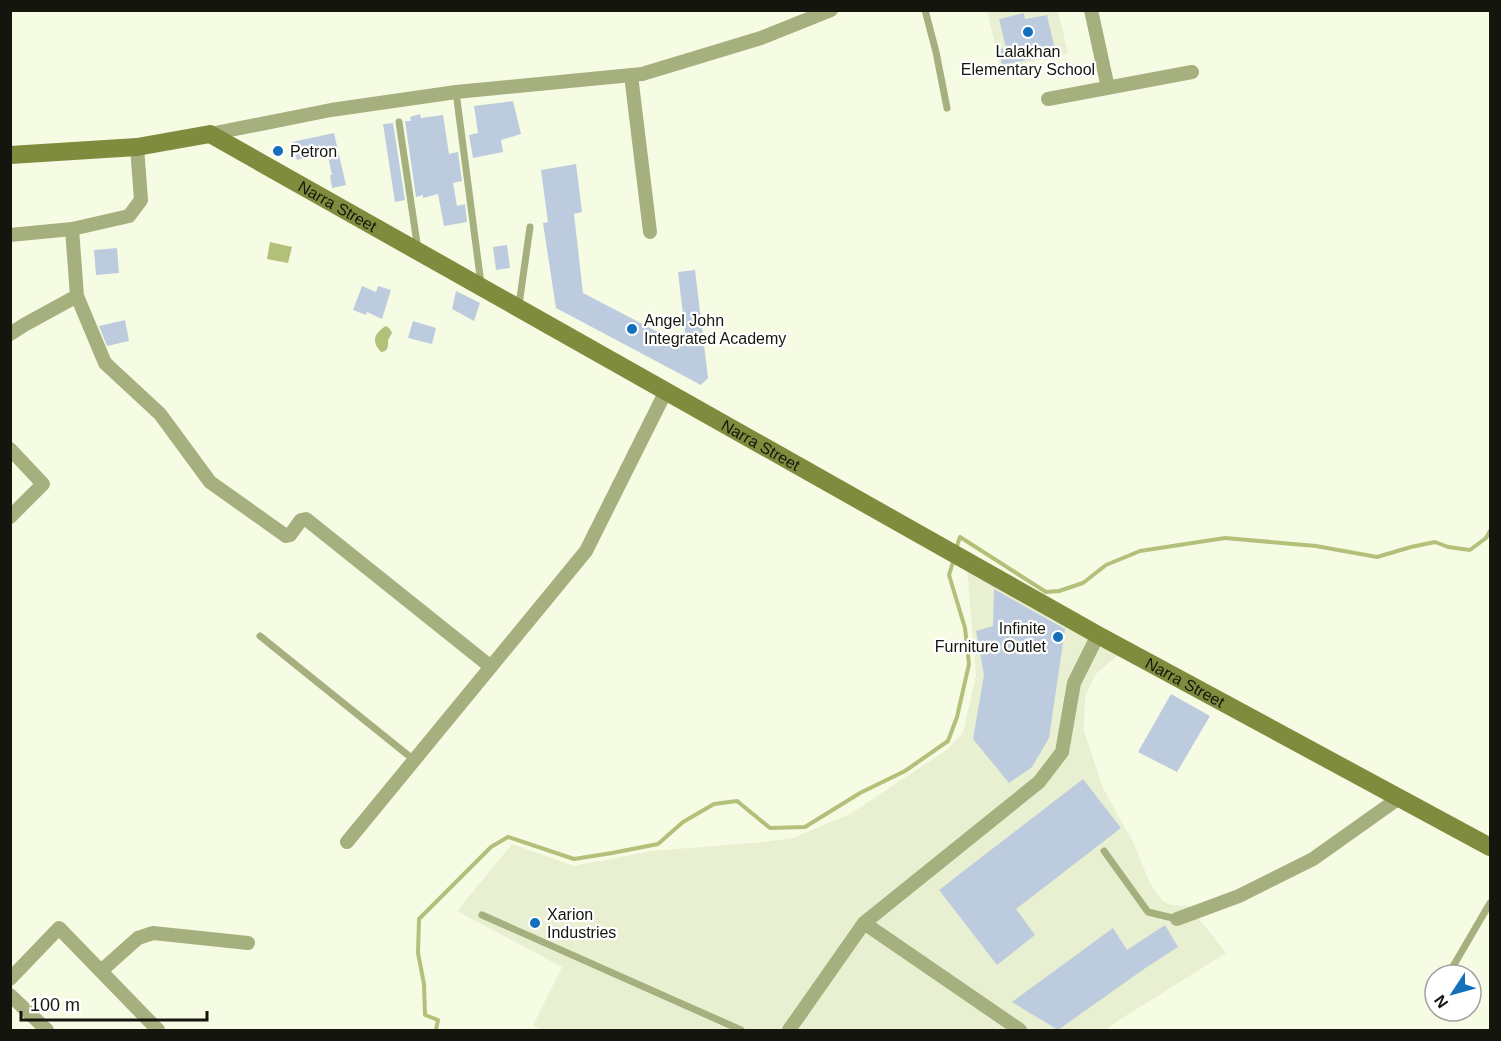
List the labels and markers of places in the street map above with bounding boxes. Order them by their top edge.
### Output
marker: Lalakhan Elementary School [1021,25,1035,39]
place label: Lalakhan Elementary School [961,43,1095,78]
place label: Petron [290,143,337,160]
marker: Petron [271,144,285,158]
place label: Angel John Integrated Academy [644,312,786,347]
marker: Angel John Integrated Academy [625,322,639,336]
place label: Infinite Furniture Outlet [935,620,1047,655]
marker: Infinite Furniture Outlet [1051,630,1065,644]
place label: Xarion Industries [547,906,616,941]
marker: Xarion Industries [528,916,542,930]

